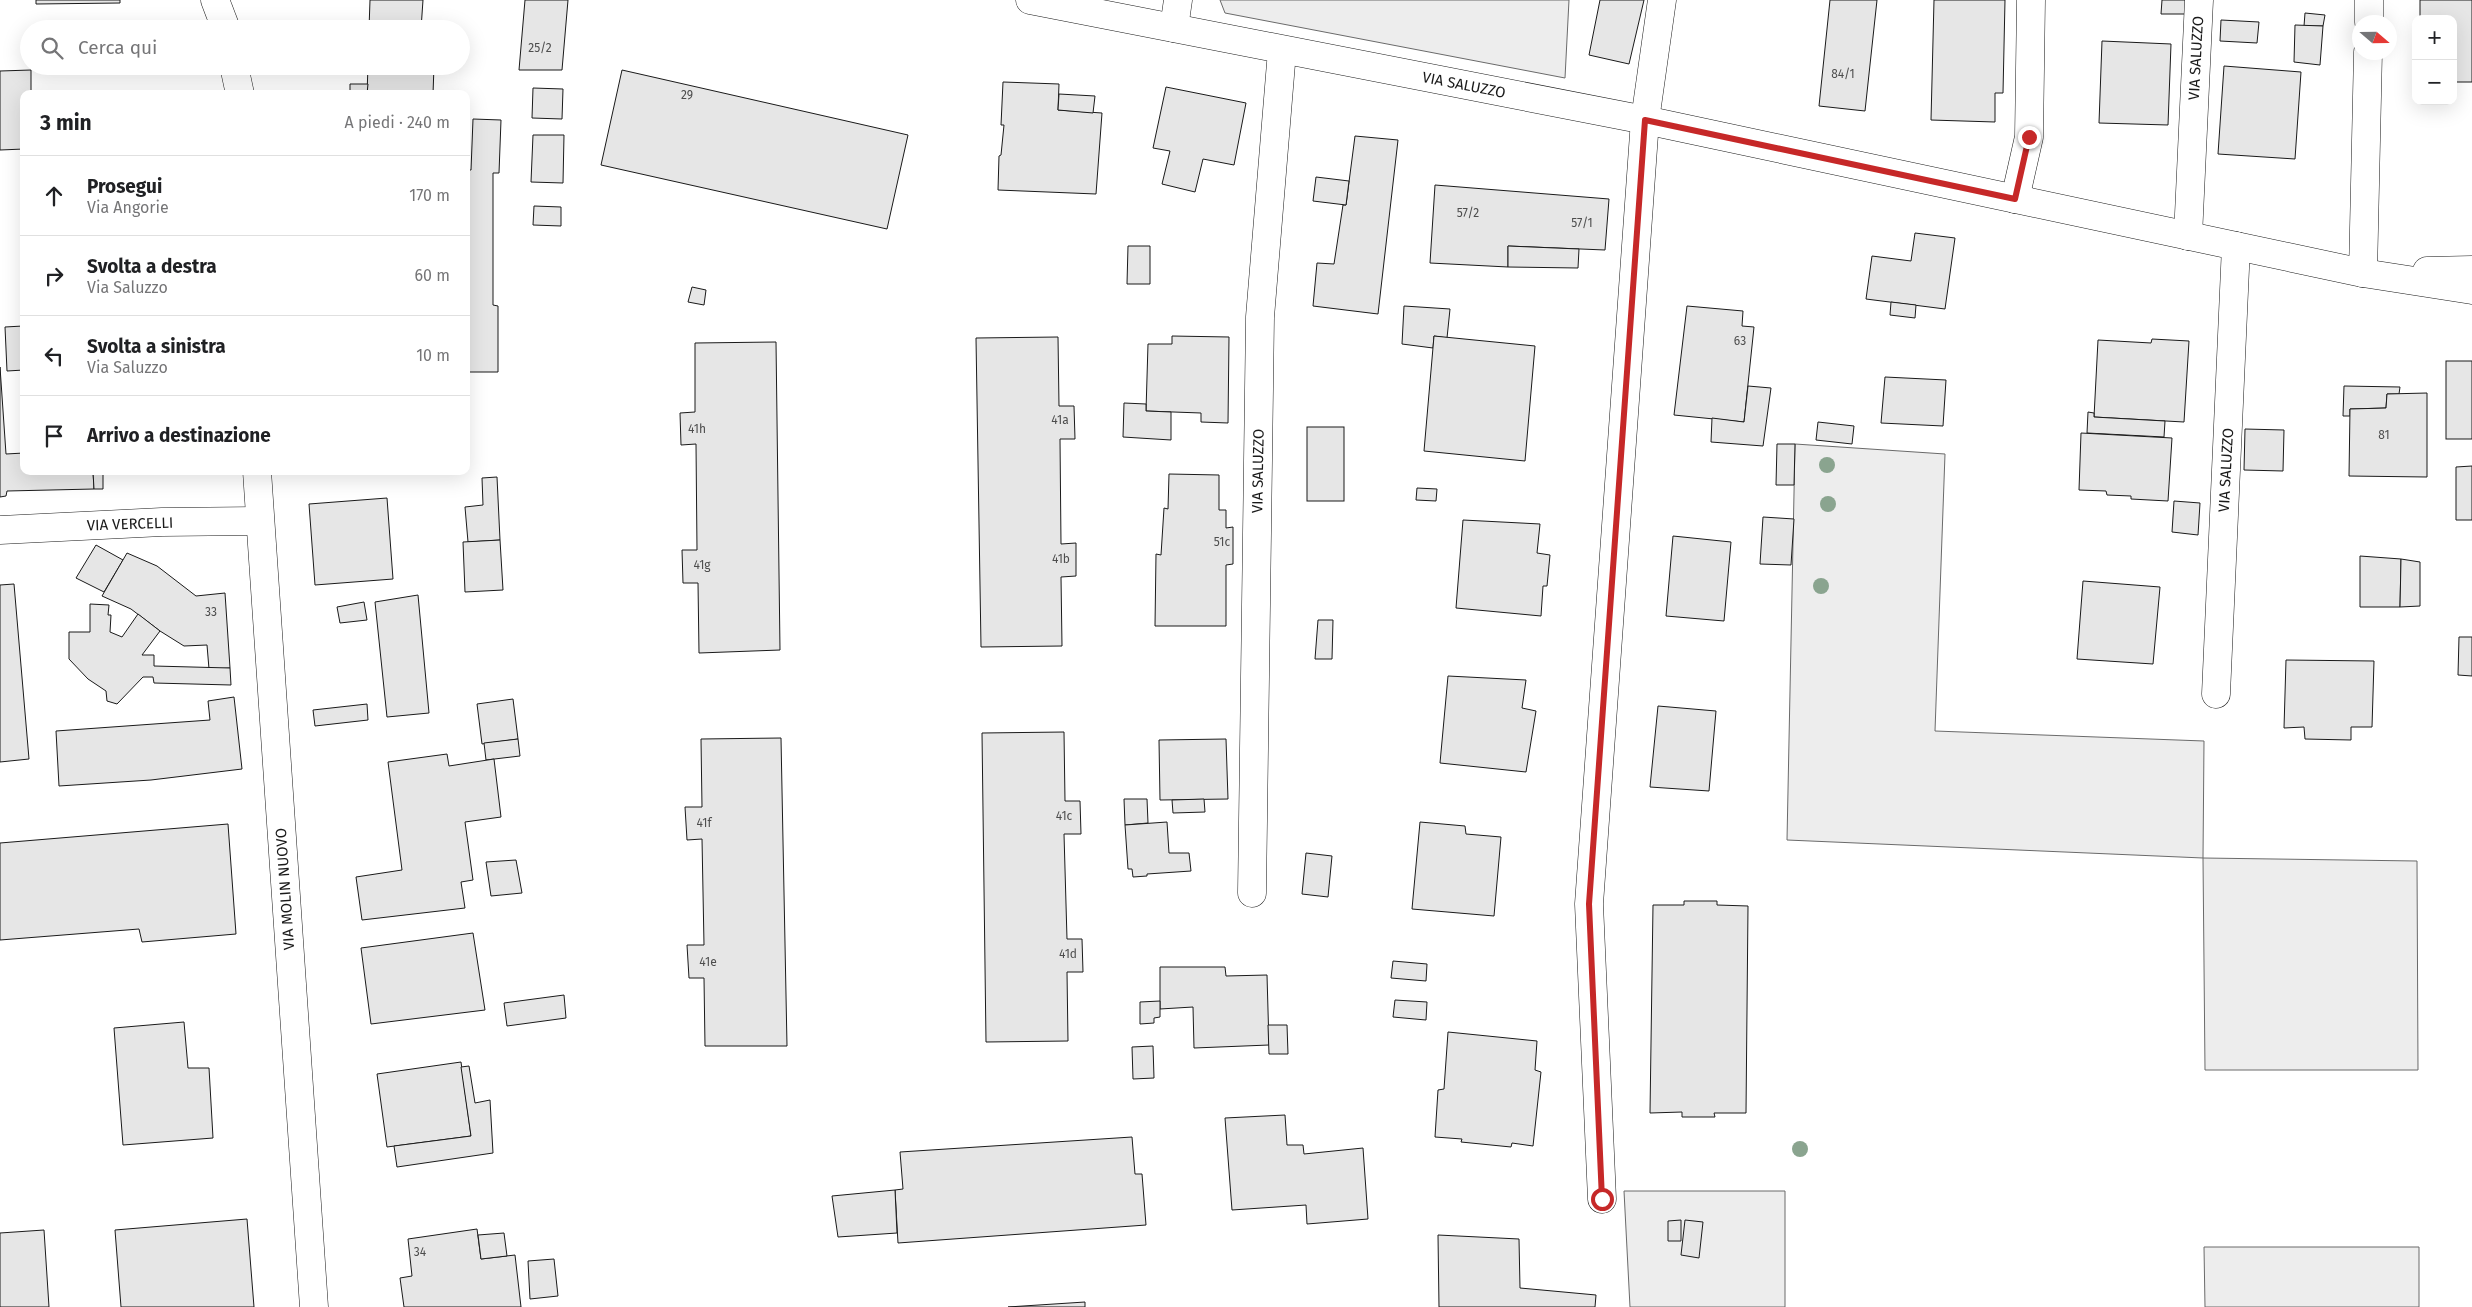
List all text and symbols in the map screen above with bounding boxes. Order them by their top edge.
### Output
street label: VIA SALUZZO [2185,15,2207,101]
north arrow [2352,15,2397,60]
map controls [2412,15,2457,105]
button: + [2412,15,2457,60]
search box [20,20,470,75]
icon: search [38,34,66,62]
text: Cerca qui [78,36,157,59]
house number: 25/2 [528,41,552,55]
button: − [2412,60,2457,105]
house number: 84/1 [1831,67,1855,81]
street label: VIA SALUZZO [1421,68,1507,102]
house number: 29 [681,88,693,102]
text: 3 min [40,110,92,136]
text: A piedi · 240 m [345,113,450,132]
route end [2018,126,2041,149]
text: Prosegui [87,175,162,198]
icon: ahead [40,182,68,210]
text: 170 m [409,186,450,205]
text: Via Angorie [87,198,169,217]
house number: 57/2 [1457,206,1479,220]
house number: 57/1 [1571,216,1593,230]
text: Svolta a destra [87,255,217,278]
icon: right [40,262,68,290]
text: 60 m [415,266,450,285]
text: Via Saluzzo [87,278,168,297]
house number: 63 [1734,334,1746,348]
text: Svolta a sinistra [87,335,226,358]
icon: left [40,342,68,370]
text: 10 m [416,346,450,365]
text: Via Saluzzo [87,358,168,377]
house number: 41a [1051,413,1069,427]
icon: arrive [40,422,68,450]
house number: 41h [688,422,706,436]
text: Arrivo a destinazione [87,424,271,447]
street label: VIA SALUZZO [2215,427,2237,513]
house number: 81 [2378,428,2390,442]
street label: VIA SALUZZO [1248,429,1268,513]
street label: VIA VERCELLI [86,513,174,535]
house number: 51c [1214,535,1230,549]
house number: 41b [1052,552,1070,566]
house number: 41g [693,558,711,572]
house number: 33 [205,605,217,619]
house number: 41c [1056,809,1073,823]
house number: 41f [697,816,712,830]
street label: VIA MOLIN NUOVO [272,827,298,951]
house number: 41d [1059,947,1077,961]
house number: 41e [699,955,717,969]
route start [1591,1188,1614,1211]
house number: 34 [414,1245,427,1259]

